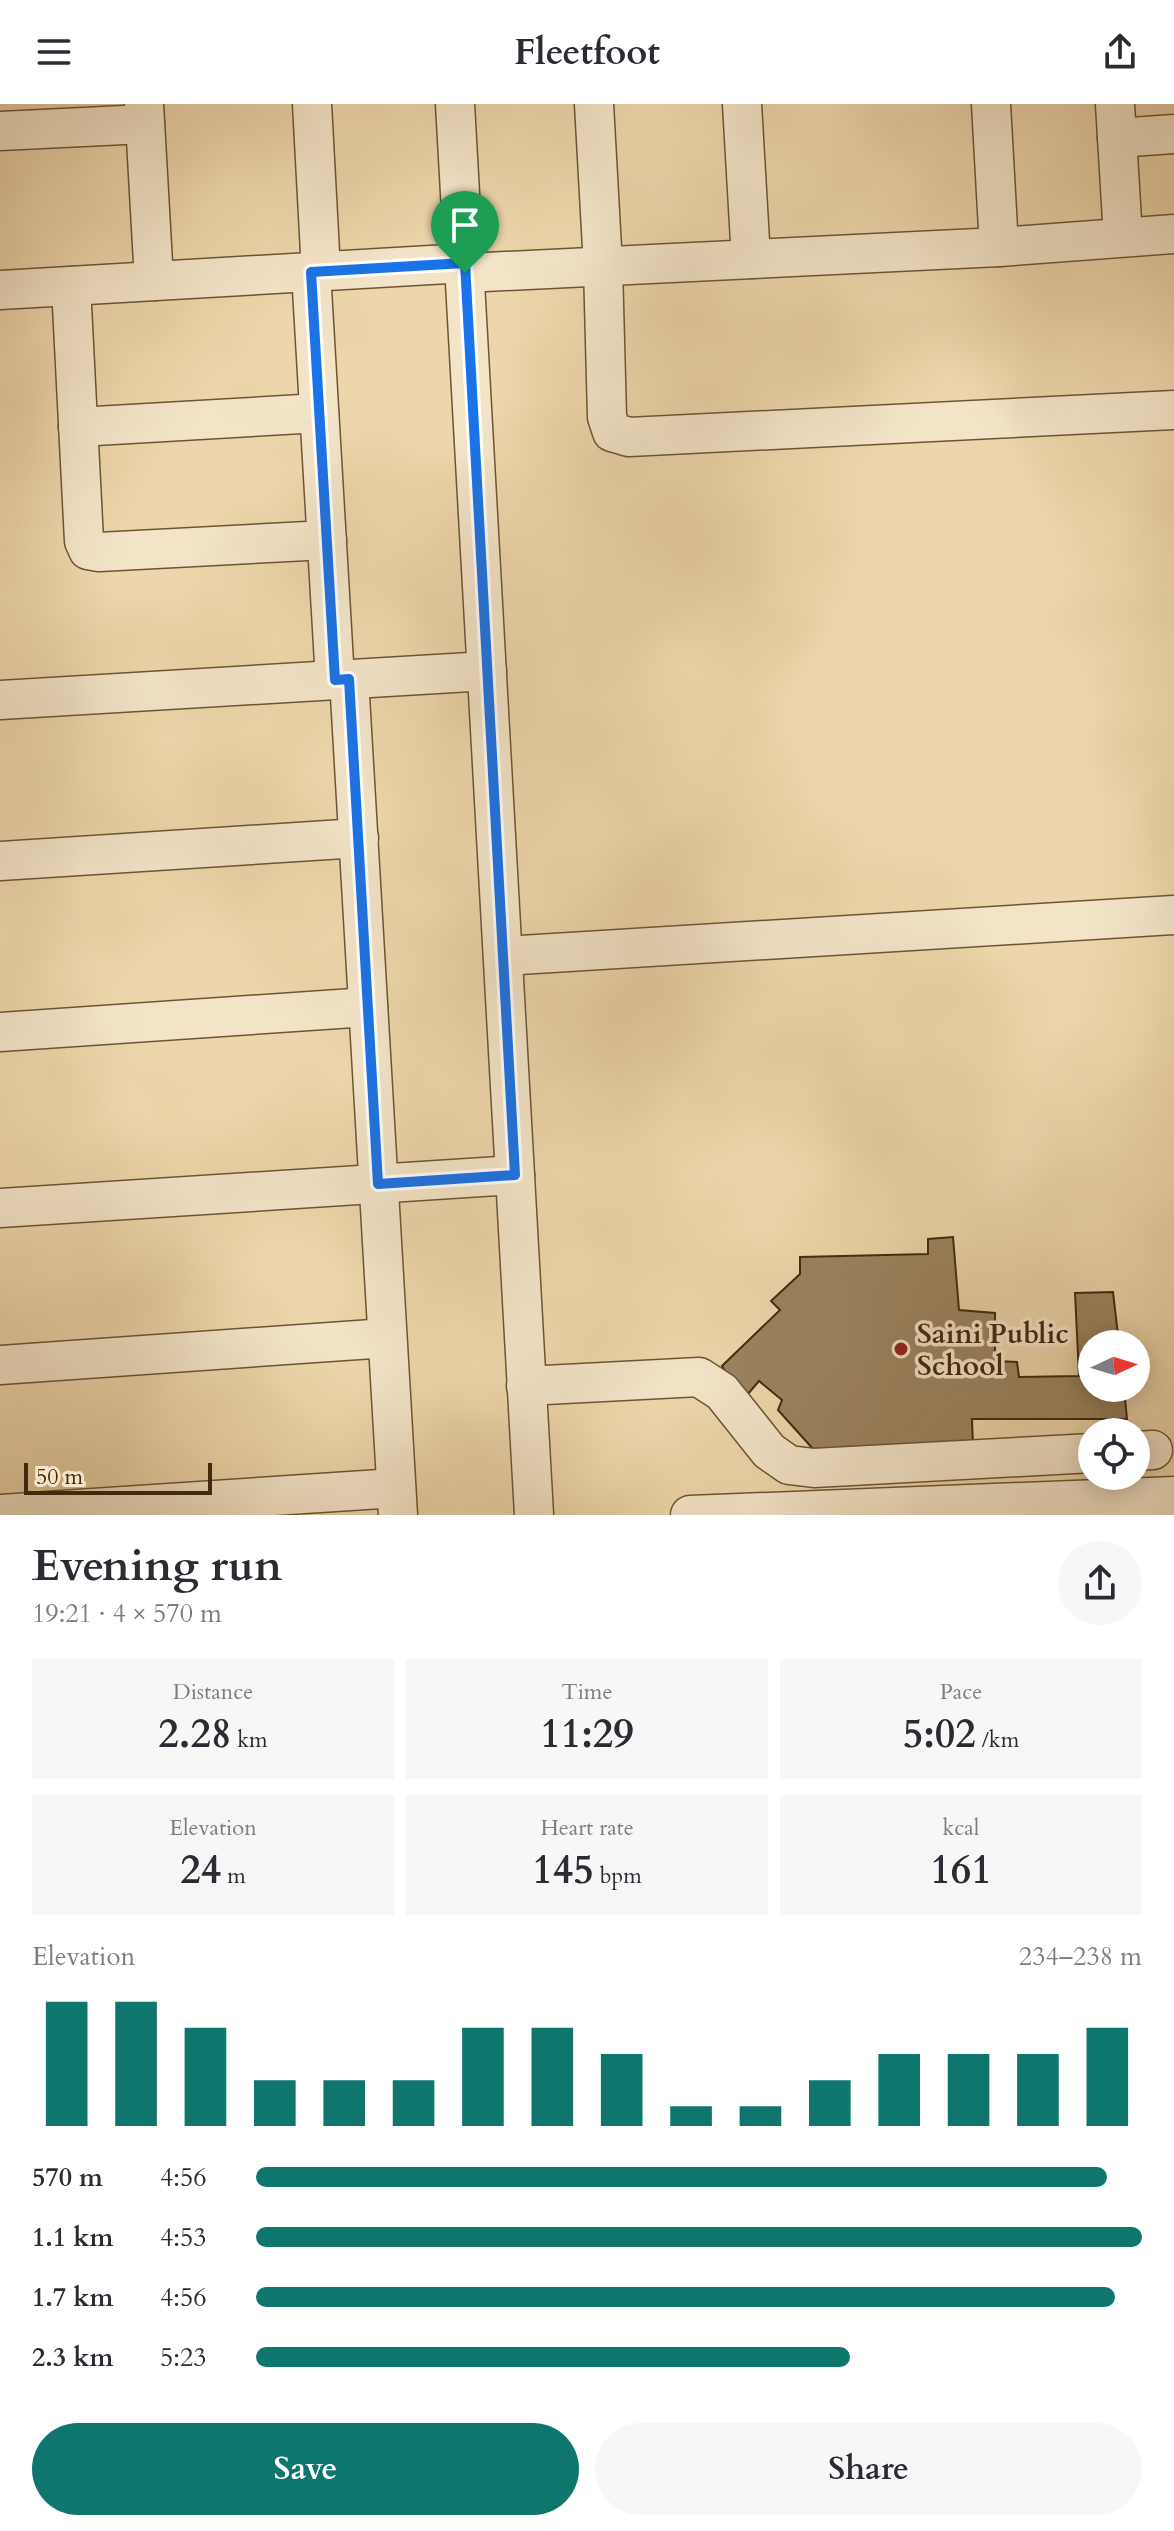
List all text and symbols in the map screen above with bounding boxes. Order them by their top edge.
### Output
text: Fleetfoot [514,28,660,77]
icon: menu [32,30,76,74]
icon: share [1098,30,1142,74]
pin [431,191,499,273]
icon: arrive [443,203,487,247]
place label: Saini Public School [917,1315,1069,1385]
north arrow [1078,1330,1150,1402]
map controls [1078,1330,1150,1490]
marker: Saini Public School [892,1340,910,1358]
button: locate [1078,1418,1150,1490]
scale bar [24,1459,212,1495]
text: 50 m [36,1462,83,1492]
text: Evening run [32,1536,282,1596]
button: share [1058,1541,1142,1625]
text: 19:21 · 4 × 570 m [32,1596,222,1631]
text: Distance [173,1677,253,1707]
text: Time [562,1677,612,1707]
text: Pace [940,1677,982,1707]
text: 2.28 [158,1707,231,1762]
text: 11:29 [540,1707,634,1762]
text: 5:02 [903,1707,976,1762]
text: km [231,1725,268,1755]
text: /km [976,1725,1019,1755]
text: Elevation [169,1813,257,1843]
text: Heart rate [540,1813,634,1843]
text: kcal [943,1813,979,1843]
text: 24 [180,1843,221,1898]
text: 145 [532,1843,594,1898]
text: 161 [930,1843,992,1898]
text: m [221,1861,246,1891]
text: bpm [594,1861,642,1891]
text: Elevation [32,1939,135,1974]
text: 234–238 m [1019,1939,1142,1974]
text: 570 m [32,2160,103,2195]
text: 4:56 [160,2160,207,2195]
text: 1.1 km [32,2220,113,2255]
text: 4:53 [160,2220,207,2255]
text: 1.7 km [32,2280,113,2315]
text: 4:56 [160,2280,207,2315]
text: 2.3 km [32,2340,113,2375]
text: 5:23 [160,2340,207,2375]
button: Save [32,2423,579,2515]
button: Share [595,2423,1142,2515]

